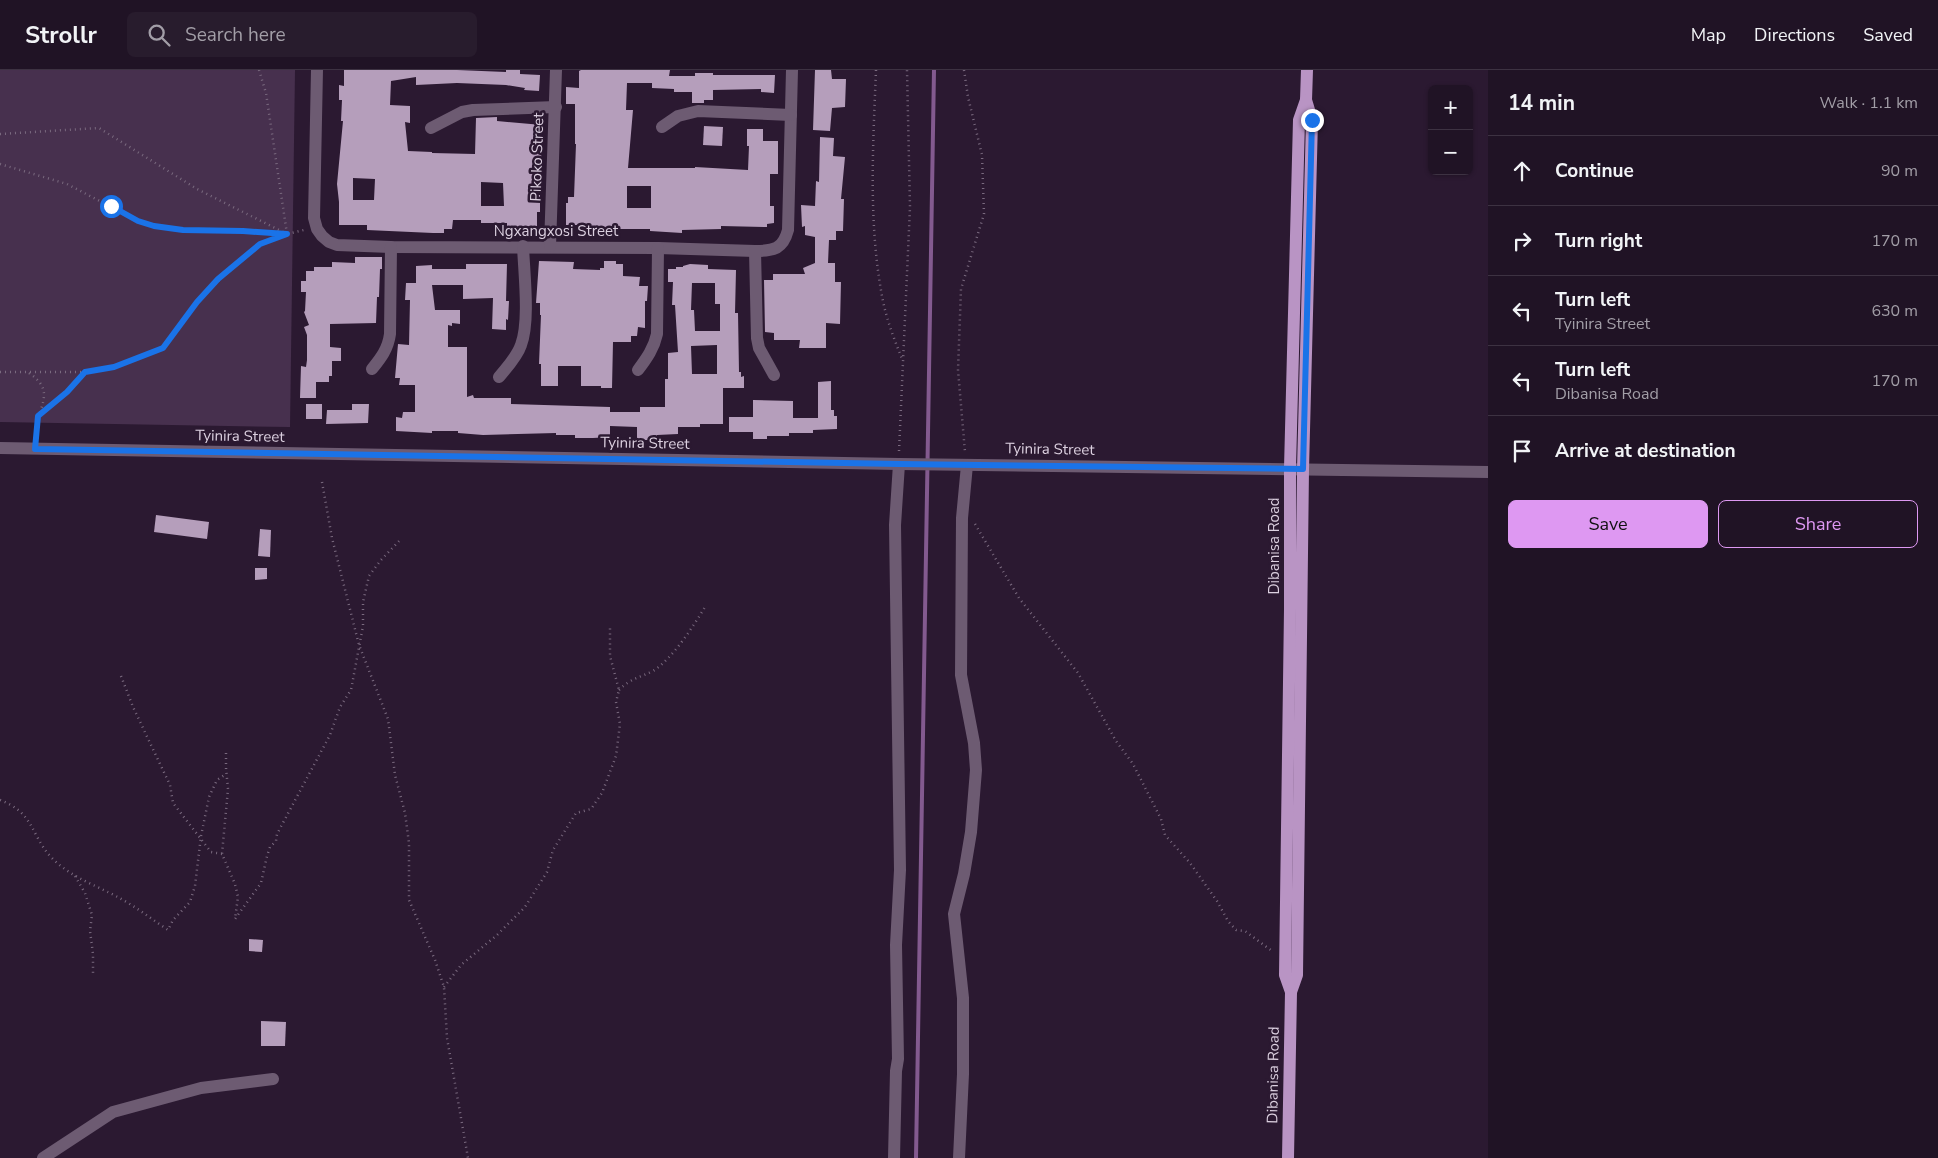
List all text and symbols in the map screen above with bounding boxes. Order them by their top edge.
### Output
search box [127,12,477,57]
text: Strollr [25,19,97,51]
icon: search [145,21,173,49]
text: Search here [185,22,286,48]
text: Map [1691,23,1726,47]
text: Directions [1754,23,1835,47]
text: Saved [1863,23,1913,47]
map controls [1428,85,1473,175]
button: + [1428,85,1473,130]
text: 14 min [1508,89,1575,117]
text: Walk · 1.1 km [1820,92,1918,114]
route end [1301,109,1324,132]
street label: Pikoko Street [525,111,549,202]
button: − [1428,130,1473,175]
icon: ahead [1508,157,1536,185]
text: Continue [1555,158,1634,184]
text: 90 m [1881,160,1918,182]
route start [100,195,123,218]
street label: Ngxangxosi Street [494,221,619,241]
icon: right [1508,227,1536,255]
text: Turn right [1555,228,1642,254]
text: 170 m [1871,230,1918,252]
text: Turn left [1555,287,1630,313]
icon: left [1508,297,1536,325]
text: 630 m [1871,300,1918,322]
text: Tyinira Street [1555,313,1650,335]
text: Turn left [1555,357,1630,383]
icon: left [1508,367,1536,395]
text: 170 m [1871,370,1918,392]
text: Dibanisa Road [1555,383,1659,405]
street label: Tyinira Street [195,425,286,447]
street label: Tyinira Street [600,432,691,454]
icon: arrive [1508,437,1536,465]
street label: Tyinira Street [1005,438,1096,460]
text: Arrive at destination [1555,438,1736,464]
street label: Dibanisa Road [1264,497,1284,595]
button: Save [1508,500,1708,548]
button: Share [1718,500,1918,548]
street label: Dibanisa Road [1262,1026,1284,1124]

